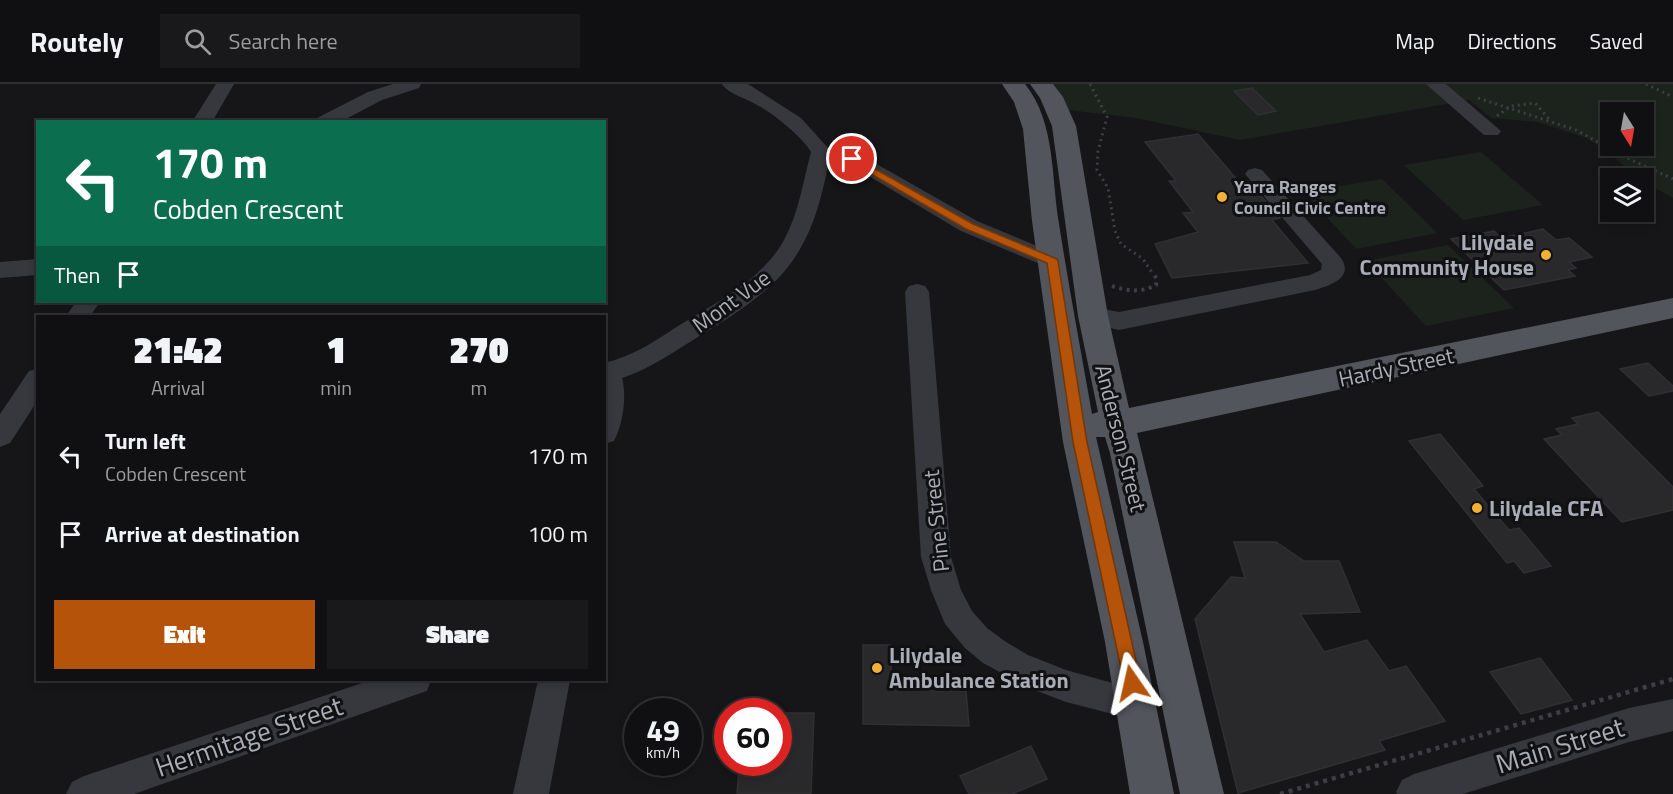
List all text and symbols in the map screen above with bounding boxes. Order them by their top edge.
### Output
search box [160,14,580,68]
text: Routely [30,20,124,63]
text: Search here [229,24,338,58]
icon: search [181,25,214,58]
text: Map [1395,25,1435,57]
text: Directions [1468,25,1557,57]
text: Saved [1590,25,1643,57]
north arrow [1600,102,1654,156]
map controls [1600,102,1654,222]
text: 170 m [153,130,268,194]
pin [826,133,877,184]
icon: arrive [835,142,868,175]
icon: left [54,144,132,222]
button: layers [1600,168,1654,222]
place label: Yarra Ranges Council Civic Centre [1234,173,1386,221]
text: Cobden Crescent [153,188,343,229]
marker: Yarra Ranges Council Civic Centre [1215,190,1229,204]
place label: Lilydale Community House [1360,225,1534,284]
marker: Lilydale Community House [1539,248,1553,262]
text: Then [54,258,100,292]
icon: arrive [112,258,145,291]
street label: Mont Vue [685,261,777,341]
text: 21:42 [133,322,223,377]
text: 1 [326,322,346,377]
text: 270 [449,322,509,377]
street label: Hardy Street [1335,338,1457,396]
street label: Anderson Street [1086,361,1156,515]
text: Arrival [151,372,205,403]
text: min [320,372,352,403]
text: m [471,372,487,403]
text: Turn left [105,424,186,458]
text: 170 m [528,439,588,473]
icon: left [54,440,87,473]
text: Cobden Crescent [105,458,246,489]
street label: Pine Street [914,468,958,574]
place label: Lilydale CFA [1489,491,1604,525]
marker: Lilydale CFA [1470,501,1484,515]
text: Arrive at destination [105,517,300,551]
text: 100 m [528,517,588,551]
icon: arrive [54,518,87,551]
button: Exit [54,600,315,669]
button: Share [327,600,588,669]
place label: Lilydale Ambulance Station [889,638,1069,697]
position arrow [1100,651,1164,715]
marker: Lilydale Ambulance Station [870,661,884,675]
street label: Hermitage Street [149,684,348,787]
speed limit sign: 60 [714,698,792,776]
street label: Main Street [1490,705,1629,783]
text: 49 [646,707,680,753]
text: km/h [646,741,680,764]

